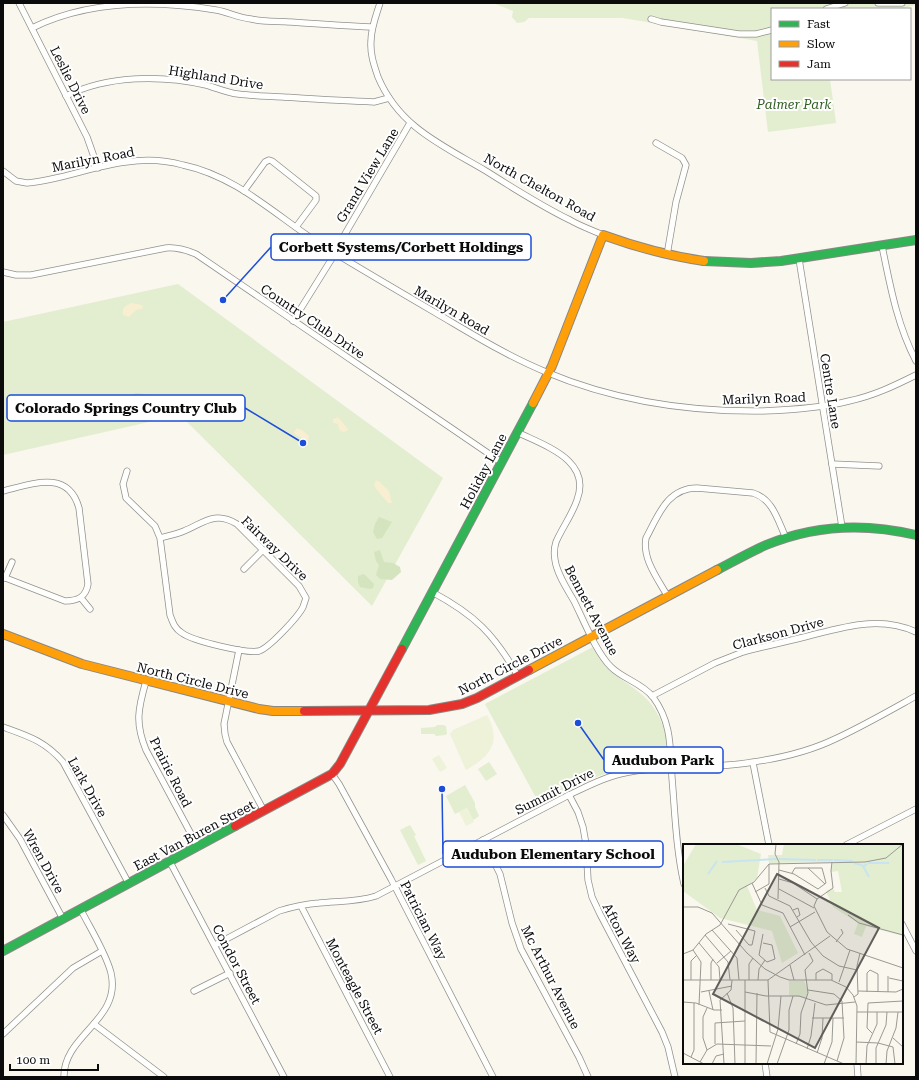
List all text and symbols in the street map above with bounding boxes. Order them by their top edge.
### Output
legend [771,8,911,80]
text: Fast [807,17,831,31]
text: Slow [807,37,835,51]
street label: Leslie Drive [47,44,94,117]
text: Jam [807,57,831,71]
street label: Highland Drive [168,63,264,92]
park label: Palmer Park [756,97,832,112]
street label: Grand View Lane [333,125,402,225]
street label: Marilyn Road [50,144,136,175]
street label: North Chelton Road [481,150,599,225]
callout: Corbett Systems/Corbett Holdings [271,234,531,260]
text: Corbett Systems/Corbett Holdings [279,239,523,255]
street label: Country Club Drive [258,281,368,362]
street label: Marilyn Road [412,283,492,338]
street label: Centre Lane [817,352,844,430]
street label: Marilyn Road [722,390,807,407]
callout: Colorado Springs Country Club [7,395,245,421]
text: Colorado Springs Country Club [15,400,237,416]
street label: Holiday Lane [457,431,510,512]
street label: Fairway Drive [238,513,311,584]
street label: Bennett Avenue [562,563,622,658]
street label: Clarkson Drive [731,614,825,653]
street label: North Circle Drive [456,633,565,698]
street label: North Circle Drive [135,659,250,702]
street label: Prairie Road [146,735,195,810]
callout: Audubon Park [604,747,723,773]
text: Audubon Park [612,752,715,768]
street label: Lark Drive [65,755,110,820]
street label: Summit Drive [512,765,596,818]
street label: East Van Buren Street [131,797,257,874]
street label: Wren Drive [20,827,67,896]
callout: Audubon Elementary School [443,841,663,867]
inset map [683,844,903,1064]
text: Audubon Elementary School [451,846,655,862]
street label: Patrician Way [397,878,450,962]
street label: Afton Way [599,901,644,966]
street label: Condor Street [209,922,264,1007]
street label: Mc Arthur Avenue [518,923,583,1031]
street label: Monteagle Street [323,936,386,1037]
scale bar [10,1046,98,1072]
text: 100 m [16,1053,50,1067]

